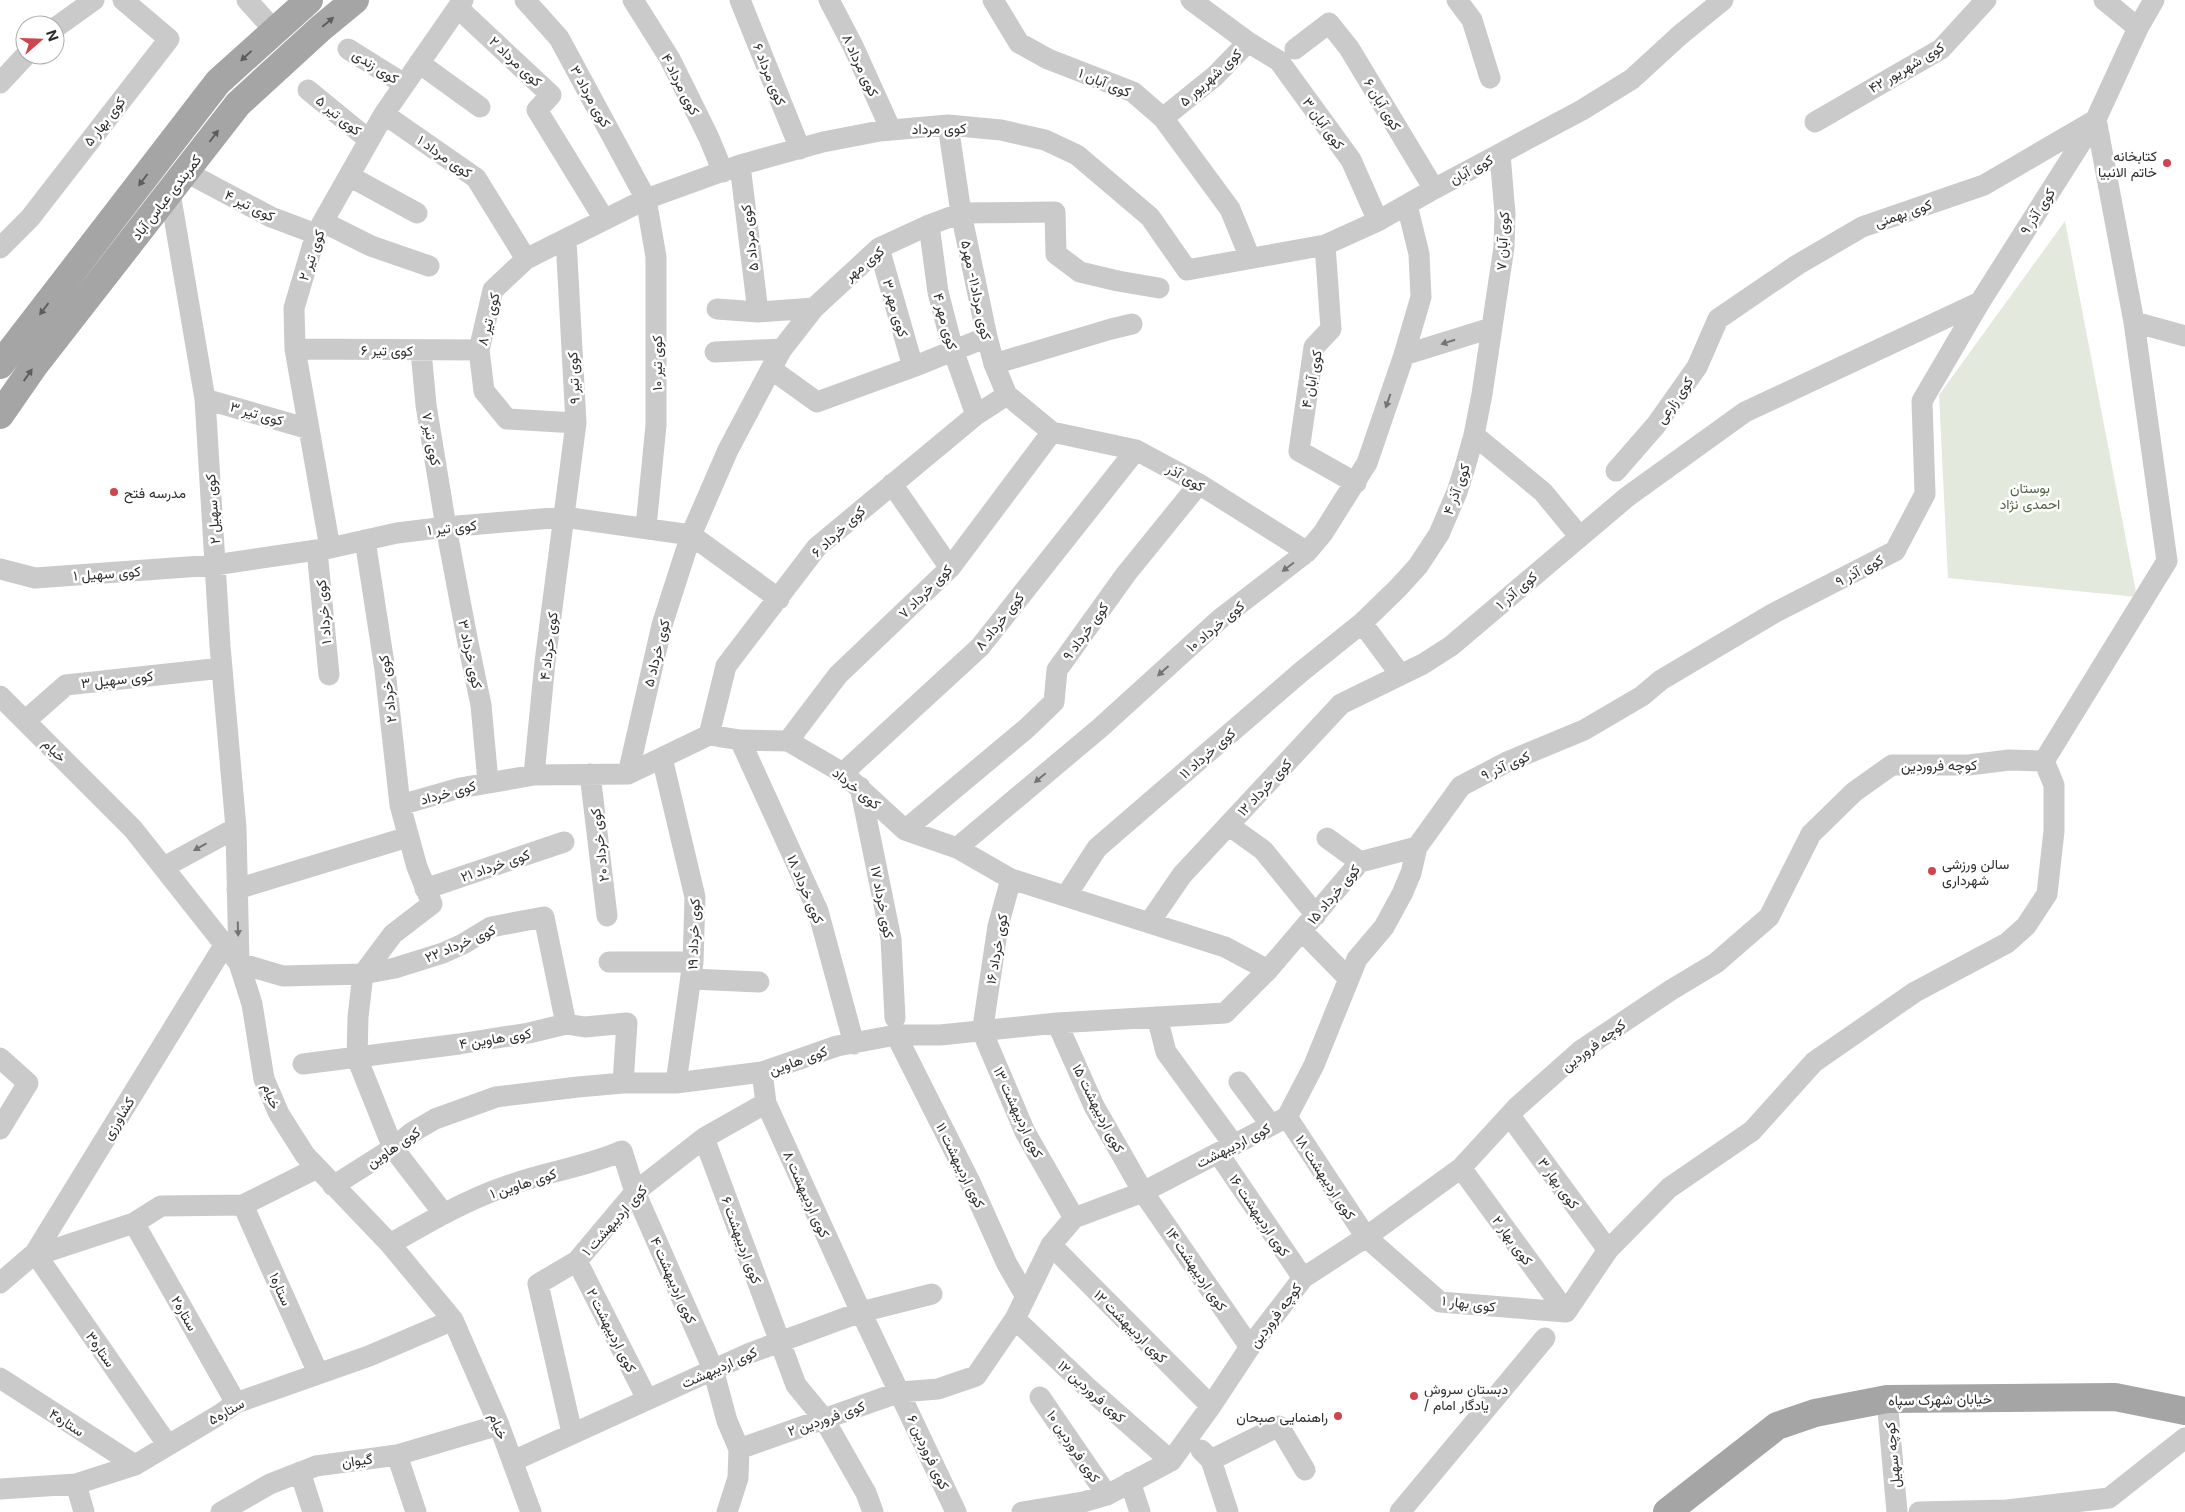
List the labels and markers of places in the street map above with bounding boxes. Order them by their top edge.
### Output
place label: کتابخانه خاتم الانبیا [2098,147,2157,181]
marker: کتابخانه خاتم الانبیا [2161,157,2173,169]
place label: مدرسه فتح [124,484,186,504]
marker: مدرسه فتح [108,486,120,498]
place label: سالن ورزشی شهرداری [1942,855,2009,889]
marker: سالن ورزشی شهرداری [1926,865,1938,877]
place label: دبستان سروش / یادگار امام [1424,1380,1508,1414]
marker: دبستان سروش / یادگار امام [1408,1390,1420,1402]
place label: راهنمایی صبحان [1236,1408,1328,1426]
marker: راهنمایی صبحان [1332,1410,1344,1422]

